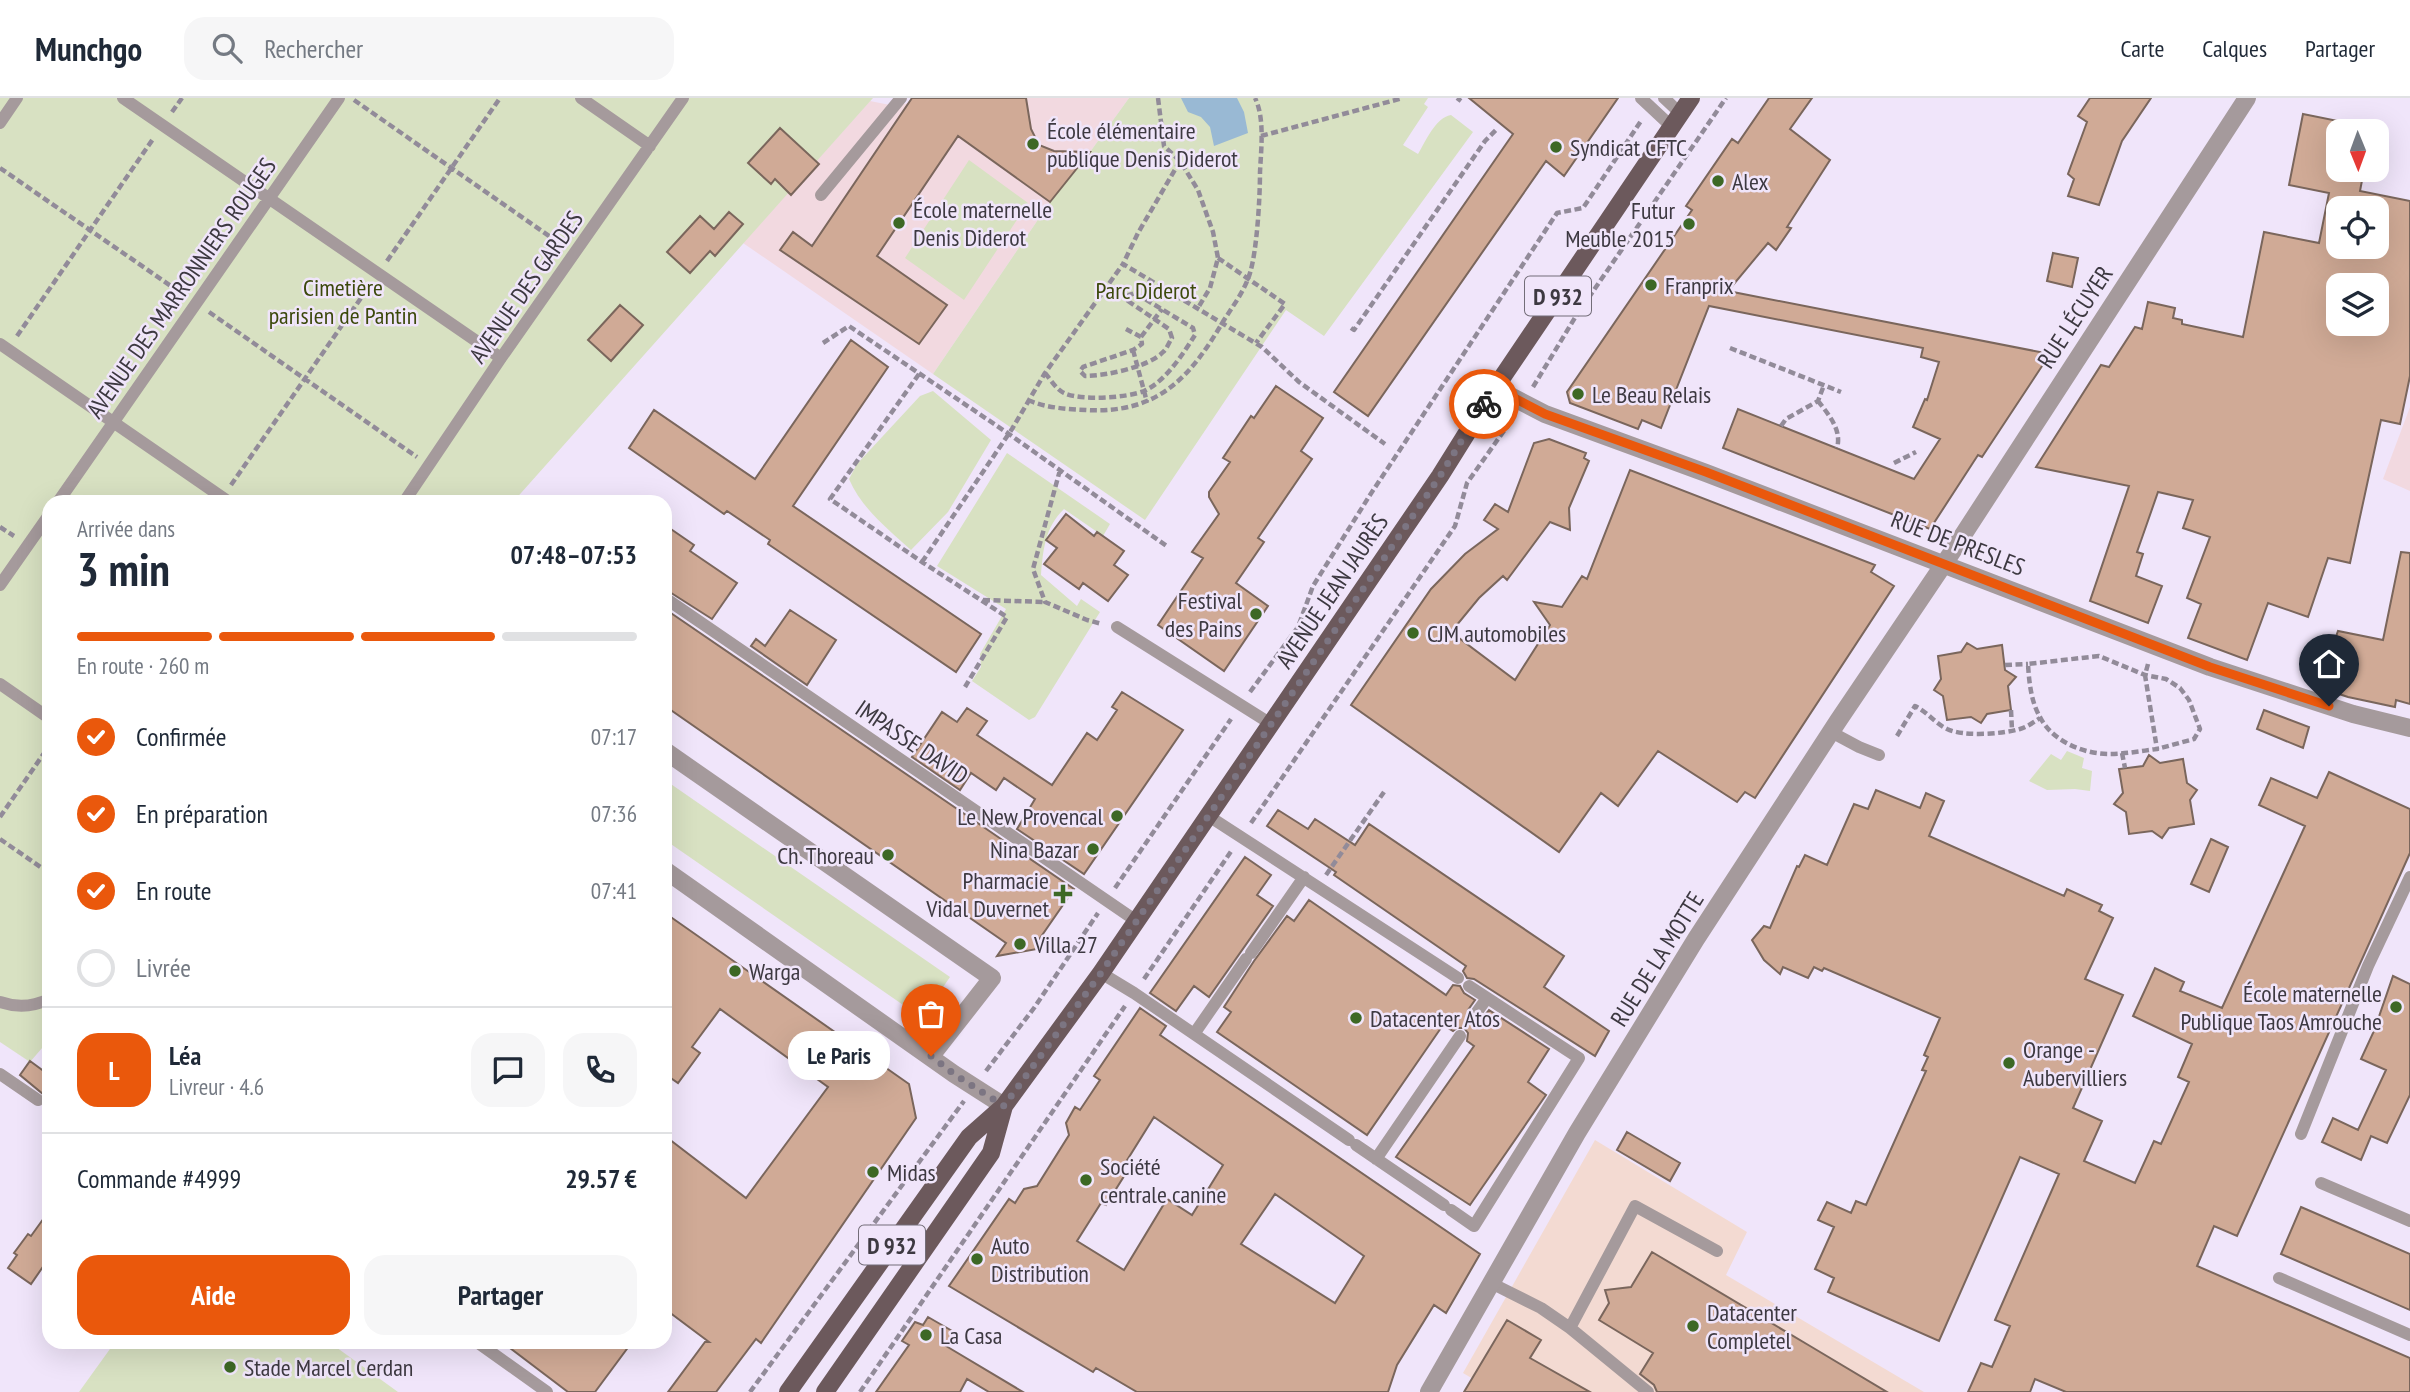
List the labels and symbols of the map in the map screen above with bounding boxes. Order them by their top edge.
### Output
place label: École élémentaire publique Denis Diderot [1047,115,1238,174]
north arrow [2326,119,2389,182]
place label: Syndicat CFTC [1570,132,1687,163]
marker: École élémentaire publique Denis Diderot [1025,136,1041,152]
marker: Syndicat CFTC [1548,139,1564,155]
street label: AVENUE DES MARRONNIERS ROUGES [79,152,283,424]
place label: Alex [1732,166,1768,197]
marker: Alex [1710,173,1726,189]
place label: École maternelle Denis Diderot [913,194,1052,253]
place label: Futur Meuble 2015 [1565,195,1675,254]
street label: AVENUE DES GARDES [462,205,590,369]
marker: École maternelle Denis Diderot [891,215,907,231]
marker: Futur Meuble 2015 [1681,216,1697,232]
street label: RUE LÉCUYER [2030,260,2120,374]
place label: Franprix [1665,270,1734,301]
park label: Cimetière parisien de Pantin [269,272,417,331]
park label: Parc Diderot [1095,275,1197,306]
road number: D 932 [1525,276,1591,316]
marker: Franprix [1643,277,1659,293]
courier [1449,369,1519,439]
place label: Le Beau Relais [1592,379,1711,410]
marker: Le Beau Relais [1570,386,1586,402]
street label: RUE DE PRESLES [1887,503,2029,583]
street label: AVENUE JEAN JAURÈS [1269,508,1395,674]
place label: Festival des Pains [1165,585,1242,644]
marker: Festival des Pains [1248,606,1264,622]
place label: CJM automobiles [1427,618,1566,649]
marker: CJM automobiles [1405,625,1421,641]
pin [2299,634,2359,706]
street label: IMPASSE DAVID [850,693,974,791]
place label: Le New Provencal [957,801,1103,832]
marker: Le New Provencal [1109,808,1125,824]
place label: Nina Bazar [990,834,1079,865]
place label: Ch. Thoreau [777,840,874,871]
marker: Nina Bazar [1085,841,1101,857]
marker: Ch. Thoreau [880,847,896,863]
place label: Pharmacie Vidal Duvernet [925,865,1049,924]
marker: Pharmacie Vidal Duvernet [1055,886,1071,902]
street label: RUE DE LA MOTTE [1603,886,1711,1032]
place label: Villa 27 [1033,929,1098,960]
marker: Villa 27 [1012,936,1028,952]
place label: Warga [749,956,800,987]
marker: Warga [727,963,743,979]
place label: École maternelle Publique Taos Amrouche [2180,978,2382,1037]
pin [901,984,961,1056]
marker: École maternelle Publique Taos Amrouche [2388,999,2404,1015]
place label: Datacenter Atos [1370,1003,1500,1034]
marker: Datacenter Atos [1348,1010,1364,1026]
callout: Le Paris [788,1032,889,1080]
place label: Orange - Aubervilliers [2023,1034,2127,1093]
marker: Orange - Aubervilliers [2001,1055,2017,1071]
place label: Société centrale canine [1100,1151,1226,1210]
place label: Midas [887,1157,936,1188]
marker: Midas [865,1164,881,1180]
marker: Société centrale canine [1078,1172,1094,1188]
road number: D 932 [859,1226,925,1264]
place label: Auto Distribution [991,1230,1089,1289]
marker: Auto Distribution [969,1251,985,1267]
place label: Datacenter Completel [1707,1297,1797,1356]
marker: Datacenter Completel [1685,1318,1701,1334]
place label: La Casa [940,1320,1002,1351]
marker: La Casa [918,1327,934,1343]
place label: Stade Marcel Cerdan [244,1352,413,1383]
marker: Stade Marcel Cerdan [222,1359,238,1375]

